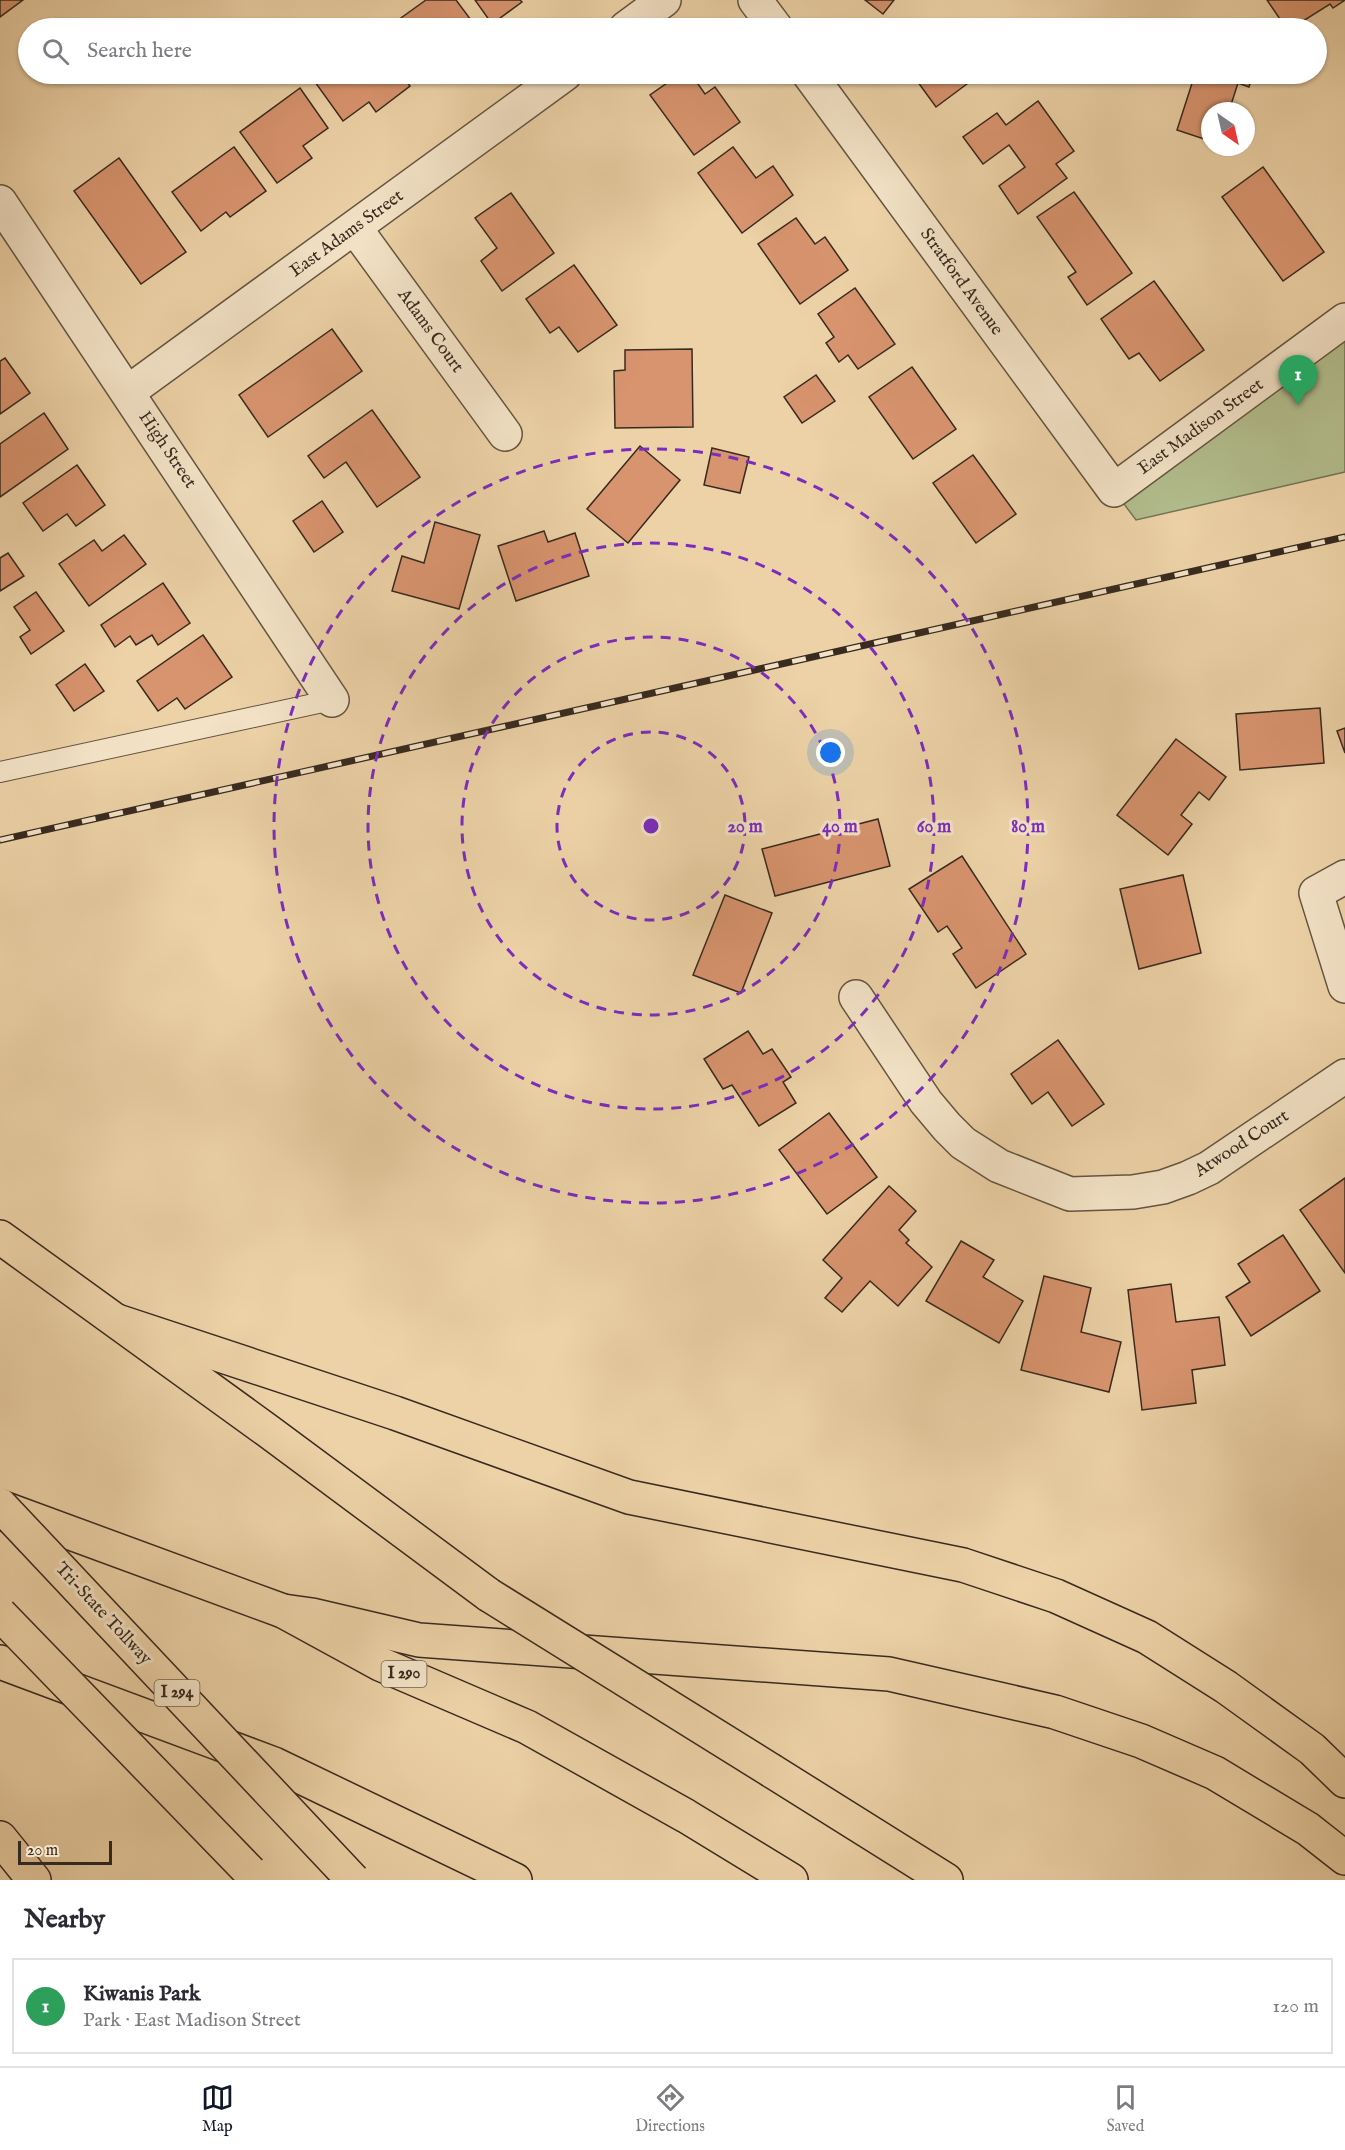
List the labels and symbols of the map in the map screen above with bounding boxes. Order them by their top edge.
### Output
north arrow [1201,102,1255,156]
street label: East Adams Street [286,185,408,283]
street label: Stratford Avenue [914,224,1008,340]
street label: Adams Court [391,284,468,378]
pin: 1 [1278,356,1318,405]
street label: East Madison Street [1134,374,1268,480]
street label: High Street [133,407,201,493]
your location [816,738,845,767]
centre of rings [641,816,661,836]
text: 20 m [727,816,763,839]
text: 40 m [822,816,858,839]
text: 60 m [917,816,951,839]
text: 80 m [1011,816,1045,839]
street label: Atwood Court [1190,1105,1293,1183]
street label: Tri-State Tollway [50,1558,157,1670]
road number: I 290 [382,1661,426,1687]
road number: I 294 [154,1680,200,1706]
scale bar [18,1838,112,1866]

